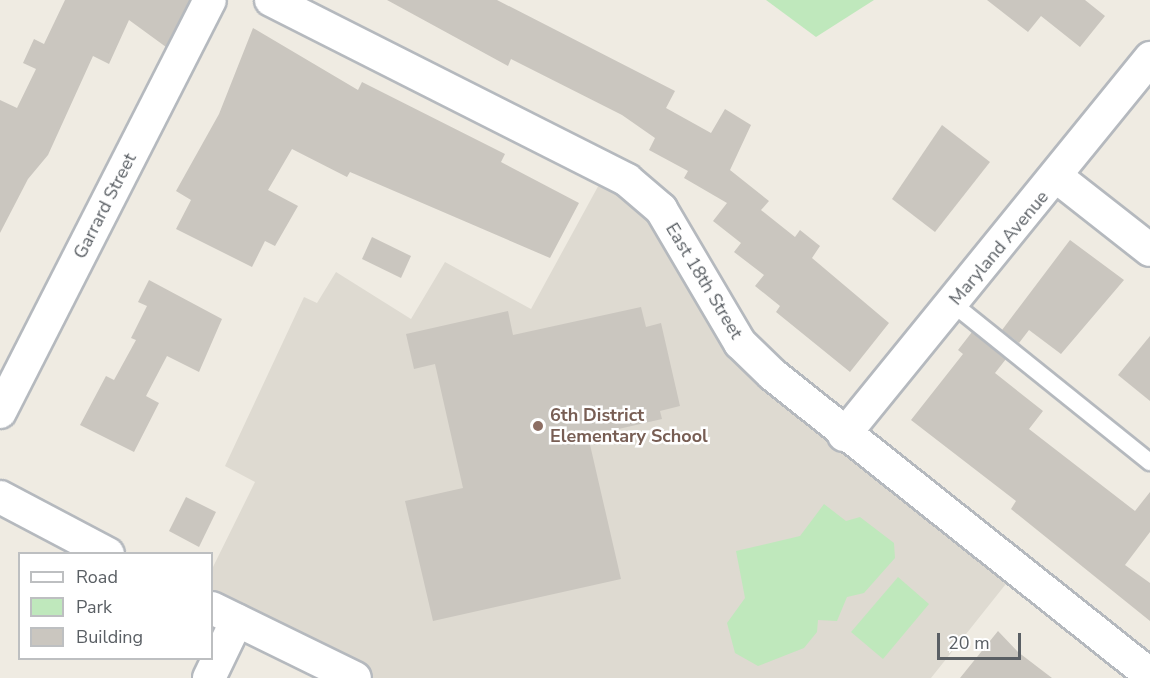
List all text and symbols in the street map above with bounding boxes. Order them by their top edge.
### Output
street label: Garrard Street [69,150,141,262]
street label: Maryland Avenue [945,186,1053,310]
street label: East 18th Street [661,219,747,343]
place label: 6th District Elementary School [550,405,708,448]
marker: 6th District Elementary School [531,419,545,433]
legend [18,552,213,660]
text: Road [76,565,118,589]
text: Park [76,595,112,619]
scale bar [940,621,1024,659]
text: Building [76,625,143,649]
text: 20 m [948,631,990,655]

